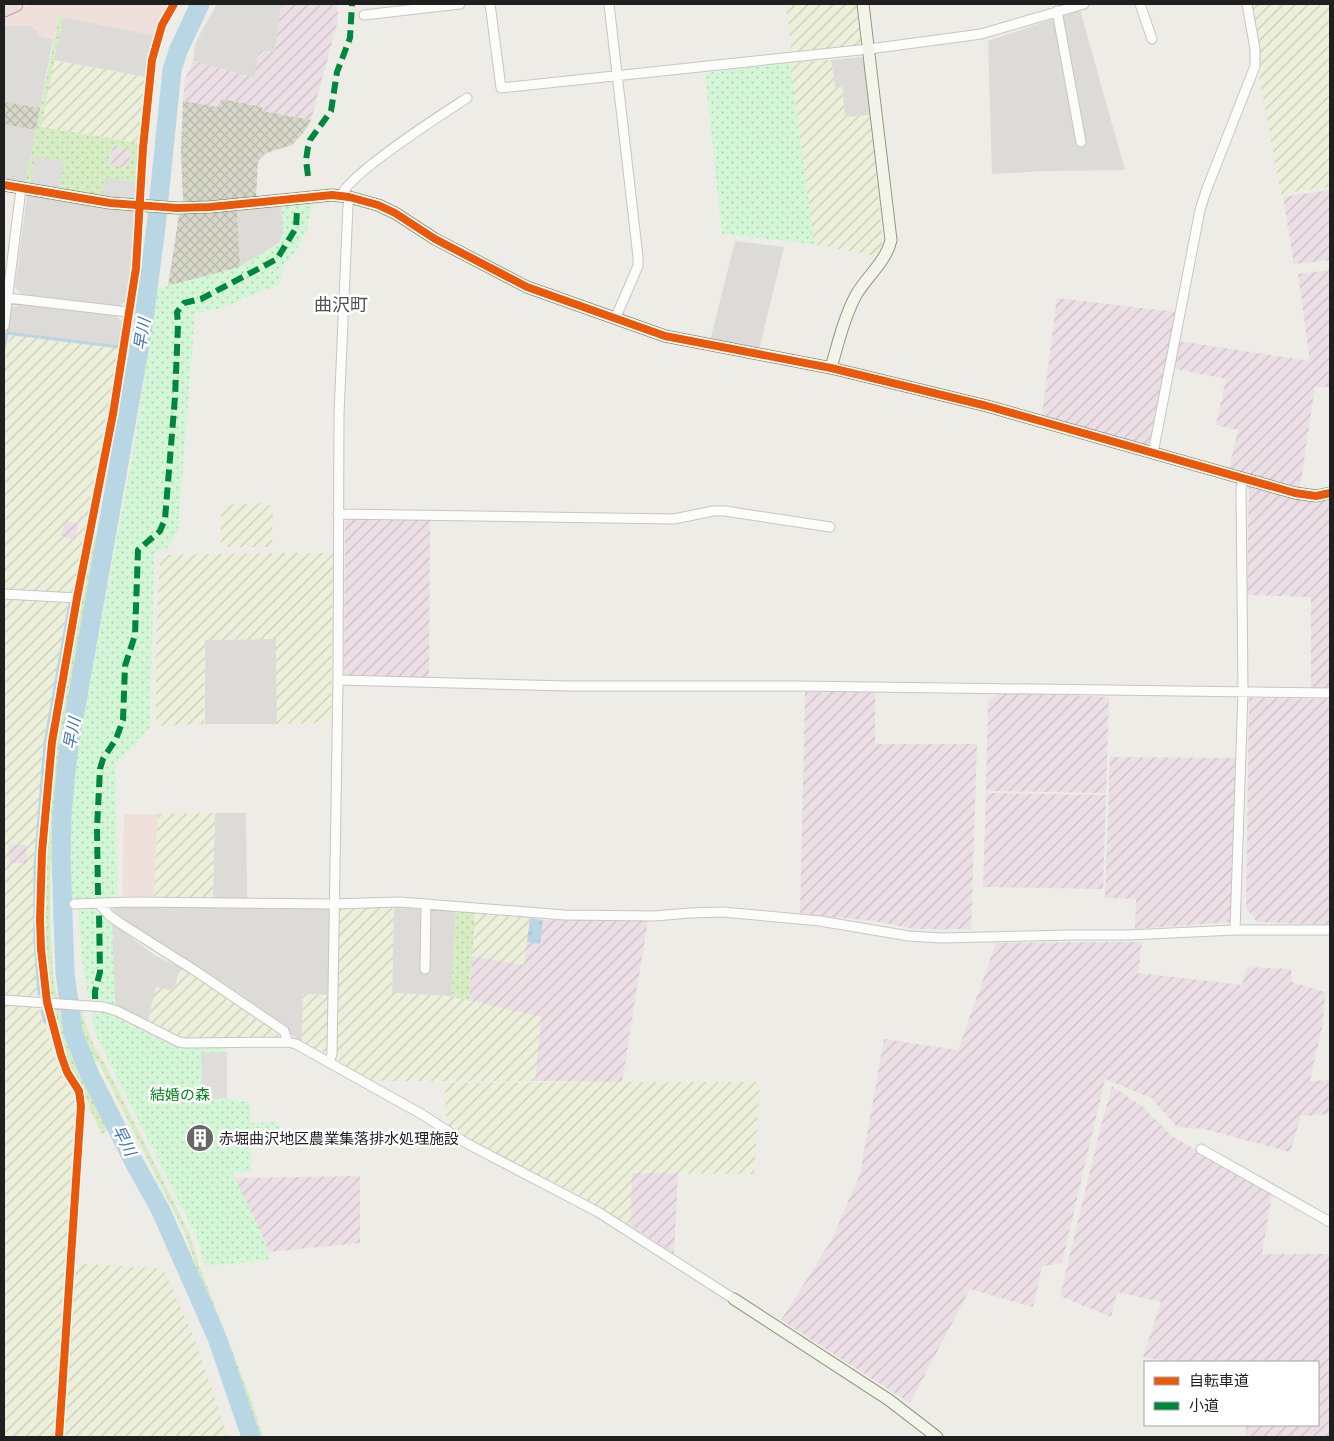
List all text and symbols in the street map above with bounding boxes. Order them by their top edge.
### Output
district label: 曲沢町 [314,293,368,315]
water label: 早川 [129,315,153,351]
water label: 早川 [59,714,83,750]
park label: 結婚の森 [150,1085,210,1103]
water label: 早川 [109,1121,142,1160]
building icon: 赤堀曲沢地区農業集落排水処理施設 [185,1123,215,1153]
place label: 赤堀曲沢地区農業集落排水処理施設 [219,1129,459,1147]
legend [1144,1361,1319,1426]
text: 自転車道 [1189,1371,1249,1389]
text: 小道 [1189,1396,1219,1414]

